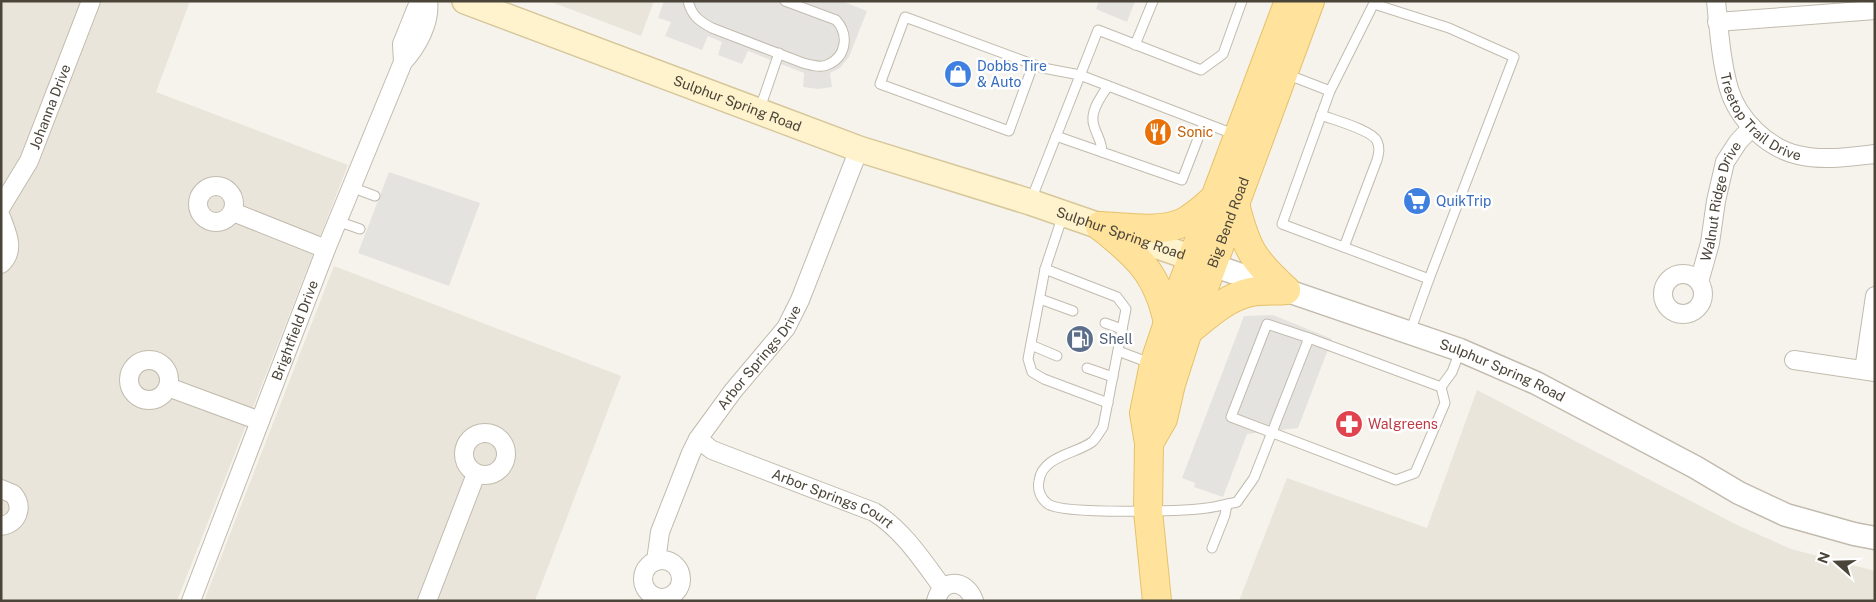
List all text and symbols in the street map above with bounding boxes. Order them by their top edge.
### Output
place label: Dobbs Tire & Auto [977,58,1047,90]
shop icon: Dobbs Tire & Auto [943,59,973,89]
street label: Johanna Drive [26,62,74,152]
street label: Treetop Trail Drive [1717,71,1803,164]
street label: Sulphur Spring Road [671,72,804,135]
restaurant icon: Sonic [1143,117,1173,147]
place label: Sonic [1177,124,1213,140]
street label: Walnut Ridge Drive [1697,138,1744,263]
street label: Big Bend Road [1204,175,1252,270]
supermarket icon: QuikTrip [1402,186,1432,216]
place label: QuikTrip [1436,193,1491,209]
street label: Sulphur Spring Road [1054,204,1188,263]
street label: Brightfield Drive [268,278,321,382]
street label: Arbor Springs Drive [714,303,804,413]
fuel station icon: Shell [1065,324,1095,354]
place label: Shell [1099,331,1133,347]
street label: Sulphur Spring Road [1438,336,1568,405]
pharmacy icon: Walgreens [1334,409,1364,439]
place label: Walgreens [1368,416,1438,432]
street label: Arbor Springs Court [770,466,897,531]
north arrow [1811,537,1861,587]
text: N [1814,550,1833,565]

